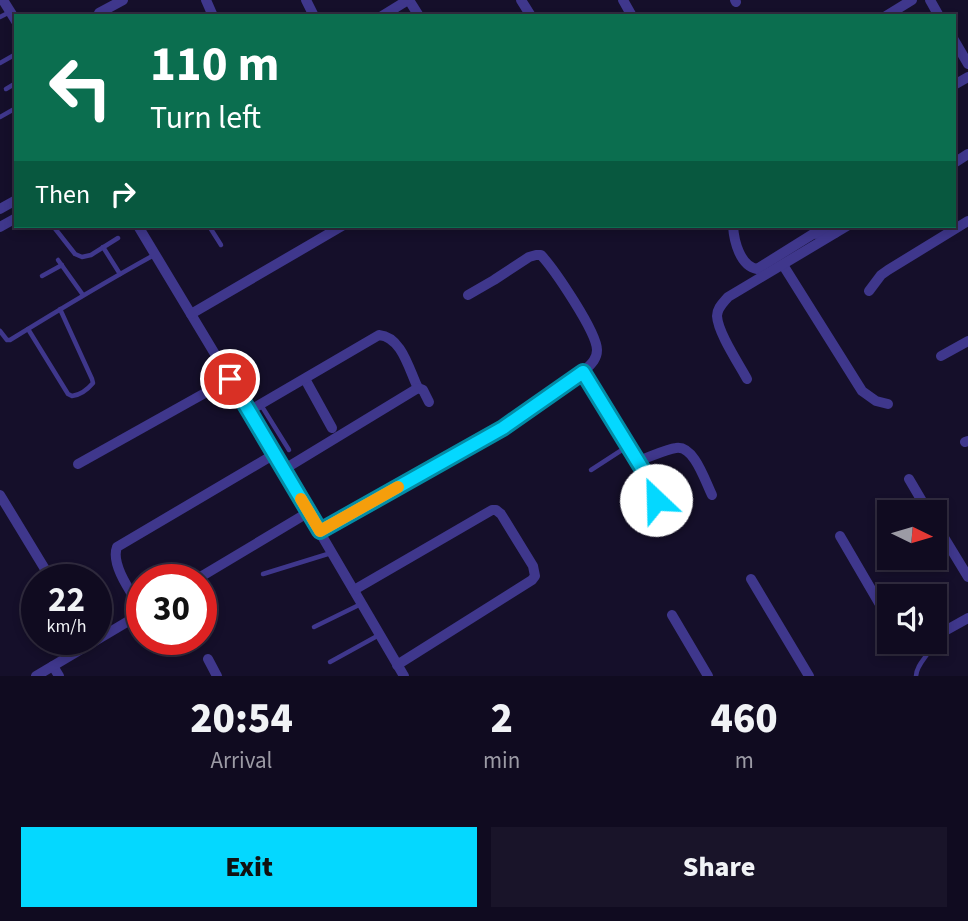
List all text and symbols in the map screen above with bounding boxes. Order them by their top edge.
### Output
text: 110 m [150,30,279,100]
icon: left [35,42,126,133]
text: Turn left [150,95,261,141]
icon: right [104,175,142,213]
text: Then [35,176,90,213]
pin [200,349,260,409]
icon: arrive [211,360,249,398]
position arrow [619,463,693,537]
north arrow [877,500,947,570]
map controls [877,500,947,654]
speed limit sign: 30 [126,564,217,655]
text: 22 [48,575,85,625]
button: sound [877,584,947,654]
text: km/h [47,614,86,639]
text: 20:54 [190,689,293,749]
text: 2 [490,689,513,749]
text: 460 [711,689,778,749]
text: Arrival [211,744,272,777]
text: min [483,744,520,777]
text: m [735,744,754,777]
button: Exit [21,827,477,907]
button: Share [491,827,947,907]

